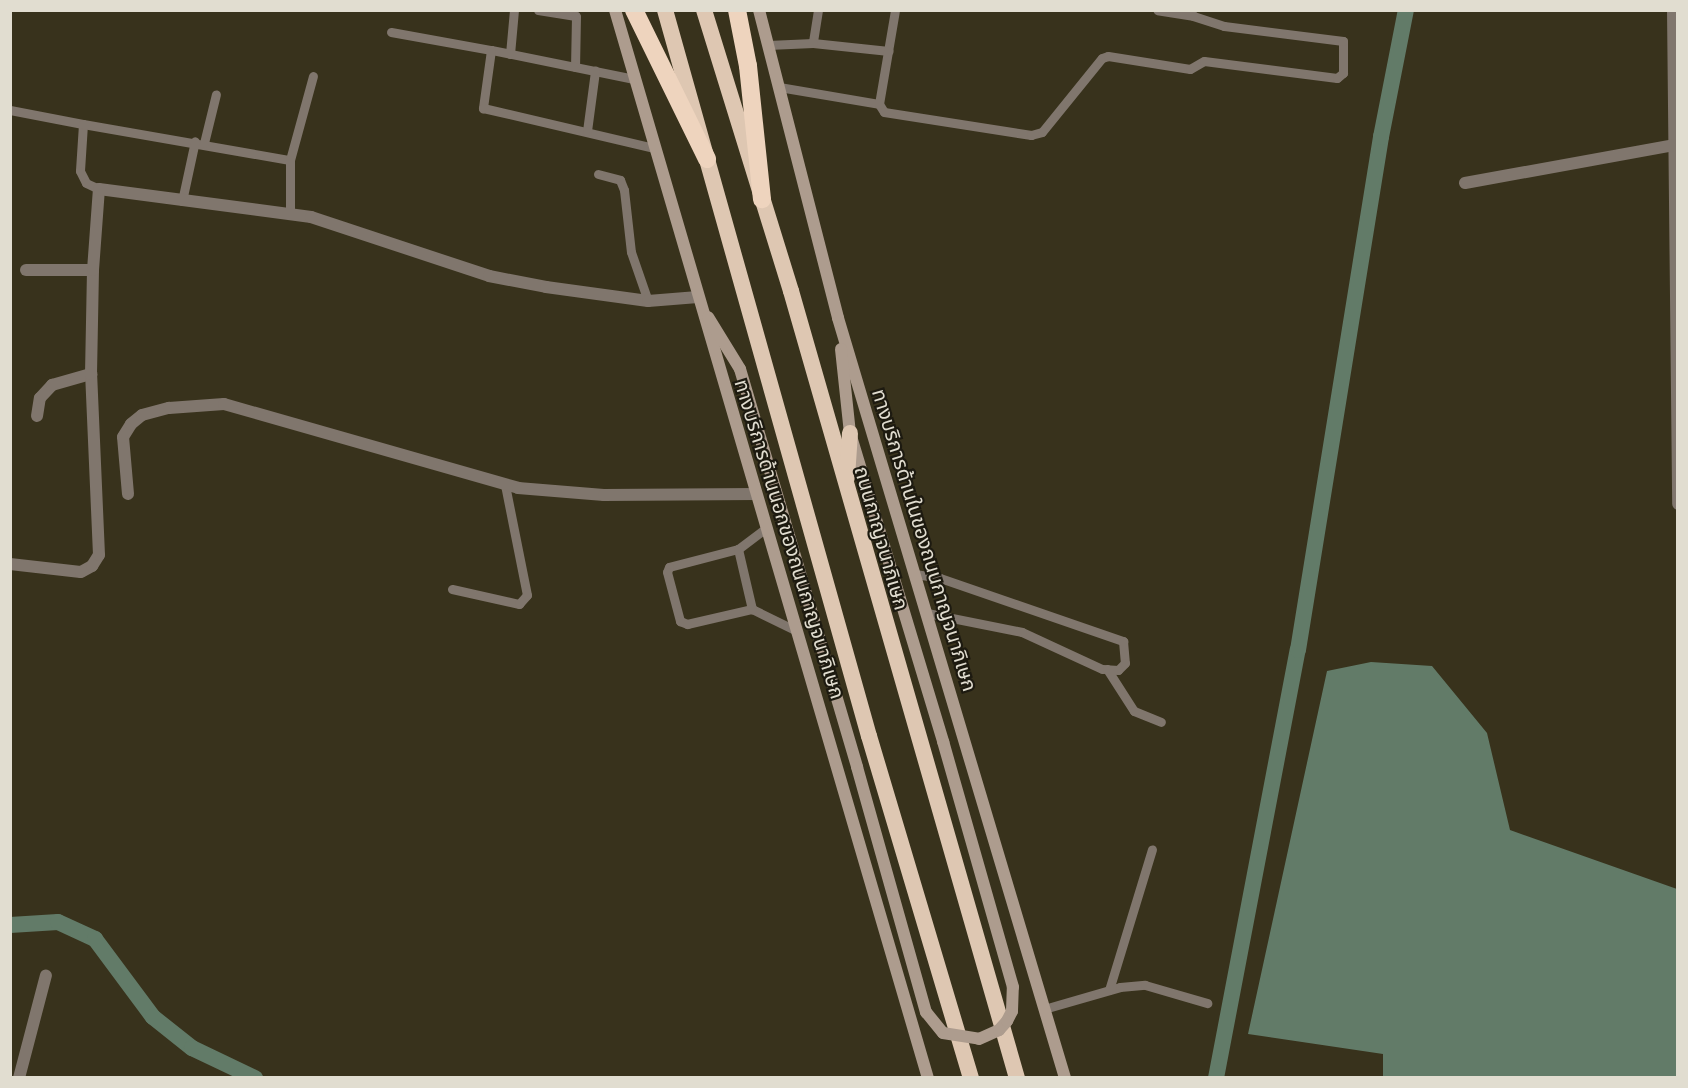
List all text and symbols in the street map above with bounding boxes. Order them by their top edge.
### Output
street label: ทางบริการด้านนอกของถนนกาญจนาภิเษก [730,376,850,702]
street label: ทางบริการด้านในของถนนกาญจนาภิเษก [867,386,983,694]
street label: ถนนกาญจนาภิเษก [850,463,914,613]

